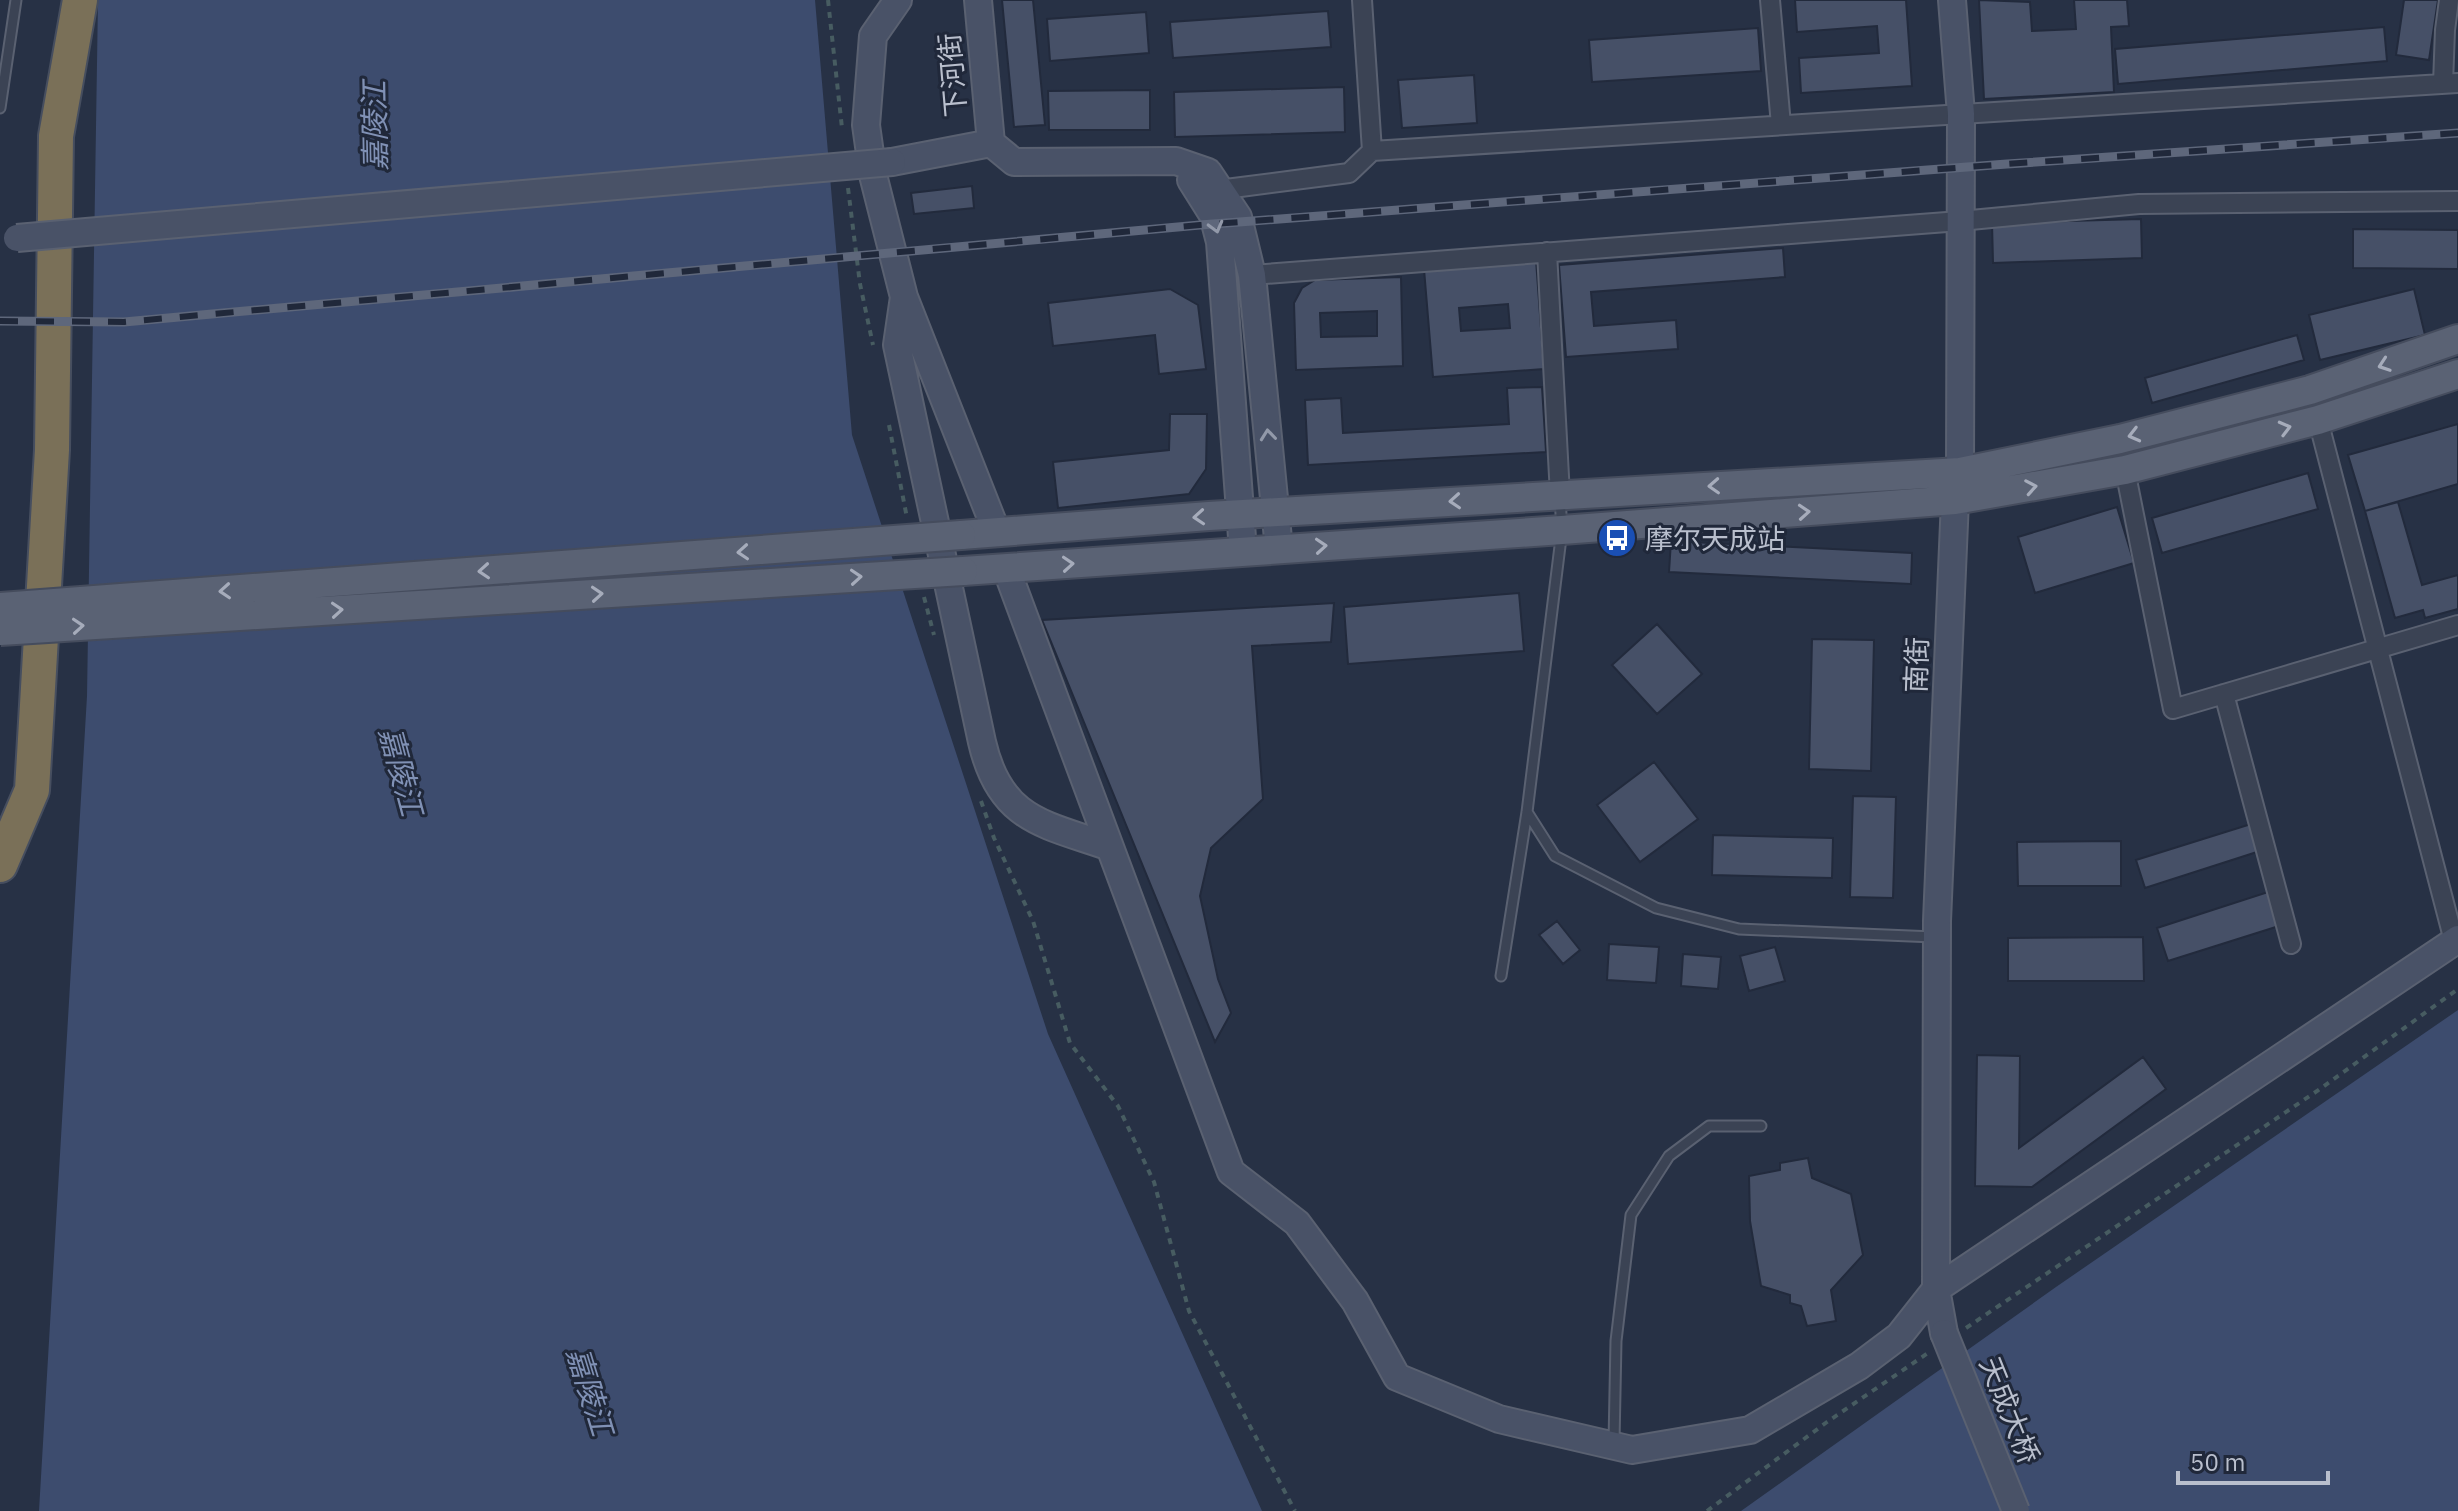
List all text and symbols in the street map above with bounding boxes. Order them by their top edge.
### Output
street label: 下河街 [930,32,974,118]
water label: 嘉陵江 [354,78,394,171]
one-way arrow [1207,220,1224,234]
one-way arrow [2378,355,2392,371]
one-way arrow [2277,421,2291,438]
one-way arrow [2128,426,2142,443]
one-way arrow [1260,428,1277,441]
one-way arrow [1707,477,1720,494]
one-way arrow [2025,479,2038,496]
one-way arrow [1448,493,1461,510]
one-way arrow [1798,503,1811,520]
one-way arrow [1192,508,1205,525]
bus stop icon: 摩尔天成站 [1596,517,1638,559]
place label: 摩尔天成站 [1645,520,1785,557]
one-way arrow [1315,538,1328,555]
one-way arrow [736,543,749,560]
one-way arrow [1062,556,1075,573]
one-way arrow [477,562,490,579]
one-way arrow [850,569,863,586]
one-way arrow [218,582,231,599]
one-way arrow [591,586,604,603]
one-way arrow [331,602,344,619]
one-way arrow [72,618,85,635]
street label: 南街 [1897,636,1935,694]
water label: 嘉陵江 [372,722,433,822]
water label: 嘉陵江 [559,1342,624,1443]
street label: 天成大桥 [1972,1351,2048,1469]
scale bar [2178,1435,2328,1485]
text: 50 m [2190,1446,2245,1478]

